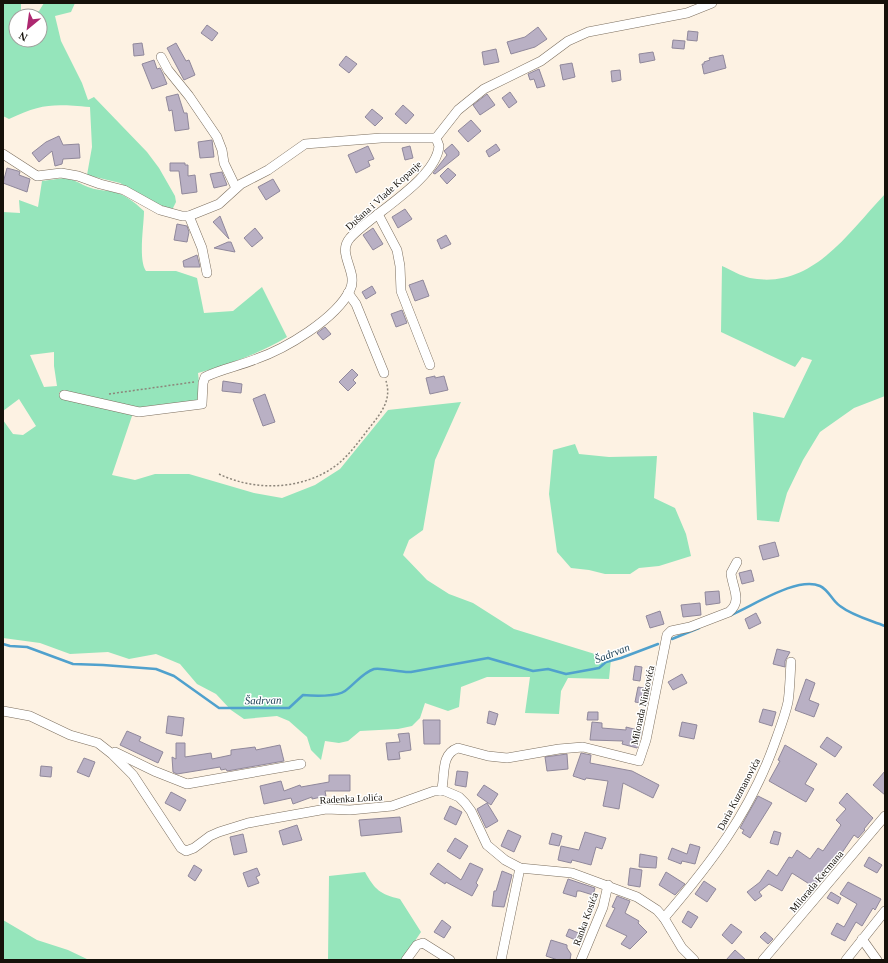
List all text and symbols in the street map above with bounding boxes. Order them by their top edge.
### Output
north arrow [8,8,48,48]
text: N [17,30,30,44]
street label: Dušana i Vlade Kopanje [343,158,424,232]
water label: Šadrvan [593,640,632,665]
street label: Milorada Ninkovića [629,664,656,746]
water label: Šadrvan [245,694,282,706]
street label: Daria Kuzmanovića [715,756,762,832]
street label: Radenka Lolića [319,791,383,806]
street label: Milorada Kecmana [787,848,846,914]
street label: Ranka Kosića [571,891,600,947]

